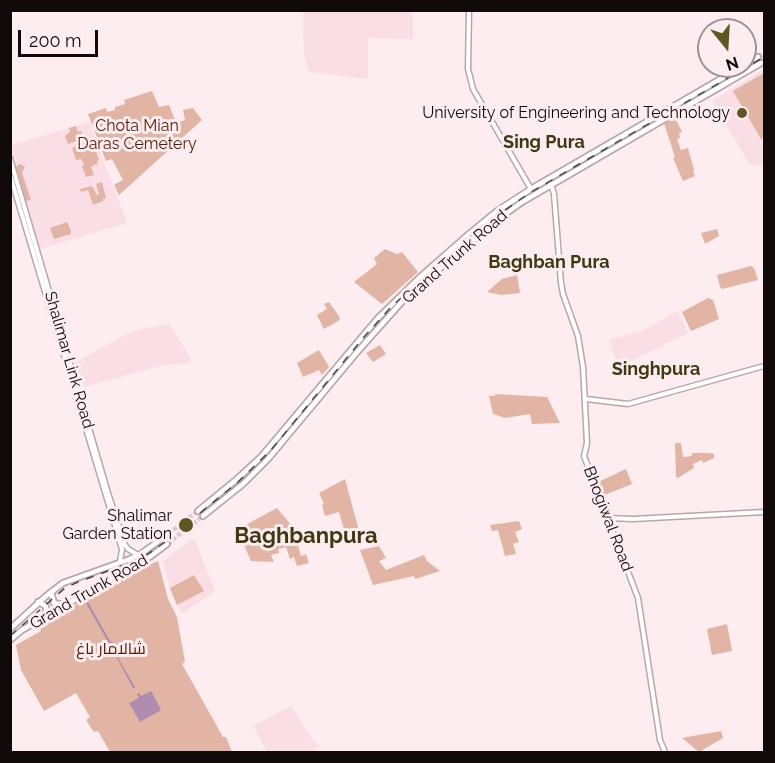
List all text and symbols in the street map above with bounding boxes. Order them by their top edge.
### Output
scale bar [21,18,100,56]
north arrow [697,18,757,78]
text: 200 m [29,30,82,51]
text: N [723,53,741,75]
place label: University of Engineering and Technology [422,103,730,123]
marker: University of Engineering and Technology [735,106,749,120]
park label: Chota Mian Daras Cemetery [77,116,197,154]
district label: Sing Pura [503,132,585,154]
street label: Grand Trunk Road [399,206,511,308]
district label: Baghban Pura [488,252,610,274]
street label: Shalimar Link Road [40,289,98,431]
district label: Singhpura [612,359,700,381]
street label: Bhogiwal Road [579,464,637,574]
place label: Shalimar Garden Station [62,506,172,544]
marker: Shalimar Garden Station [177,516,195,534]
district label: Baghbanpura [234,523,378,549]
street label: Grand Trunk Road [27,550,151,634]
park label: شالامار باغ [76,639,146,659]

